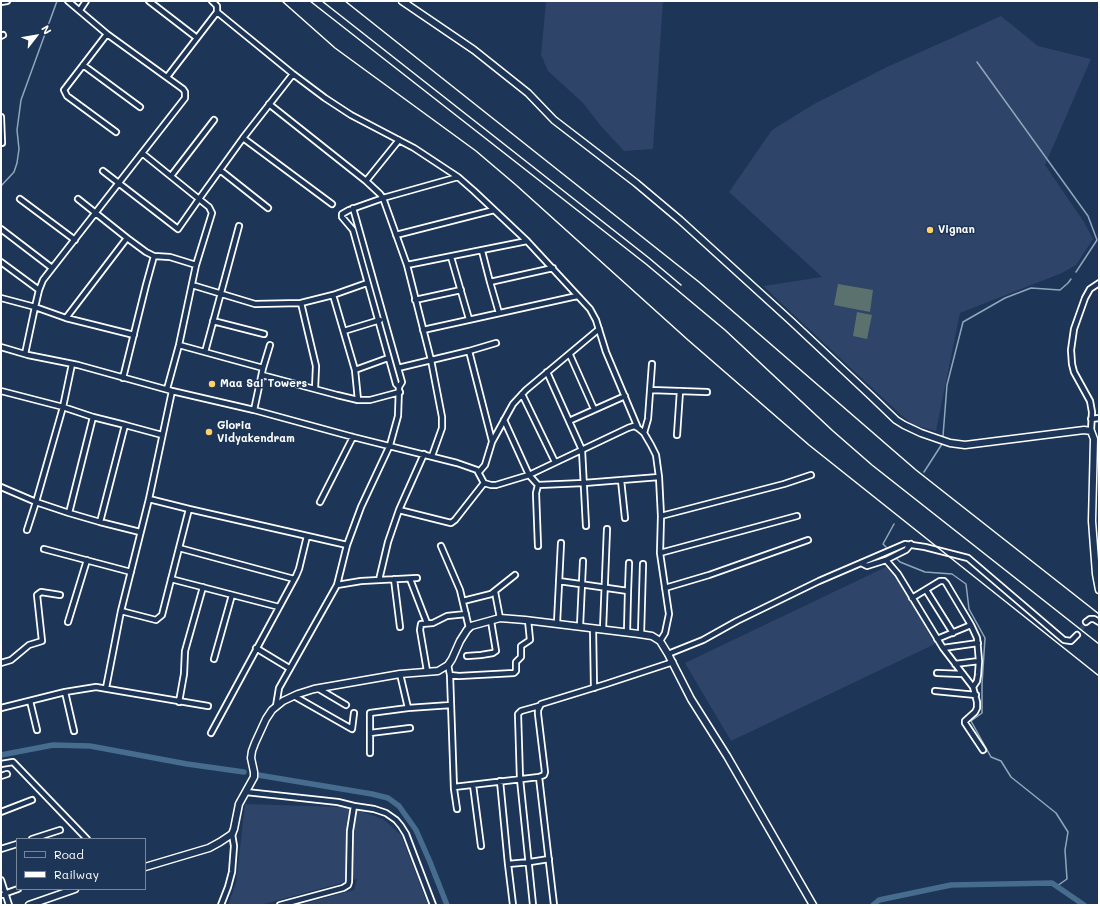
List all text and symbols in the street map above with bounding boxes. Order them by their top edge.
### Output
north arrow [16,16,56,56]
text: N [38,22,55,37]
place label: Vignan [938,223,975,237]
marker: Vignan [925,225,935,235]
place label: Maa Sai Towers [220,377,307,391]
marker: Maa Sai Towers [207,379,217,389]
place label: Gloria Vidyakendram [217,419,295,445]
marker: Gloria Vidyakendram [204,427,214,437]
legend [16,838,146,890]
text: Road [54,846,84,862]
text: Railway [54,866,99,882]

